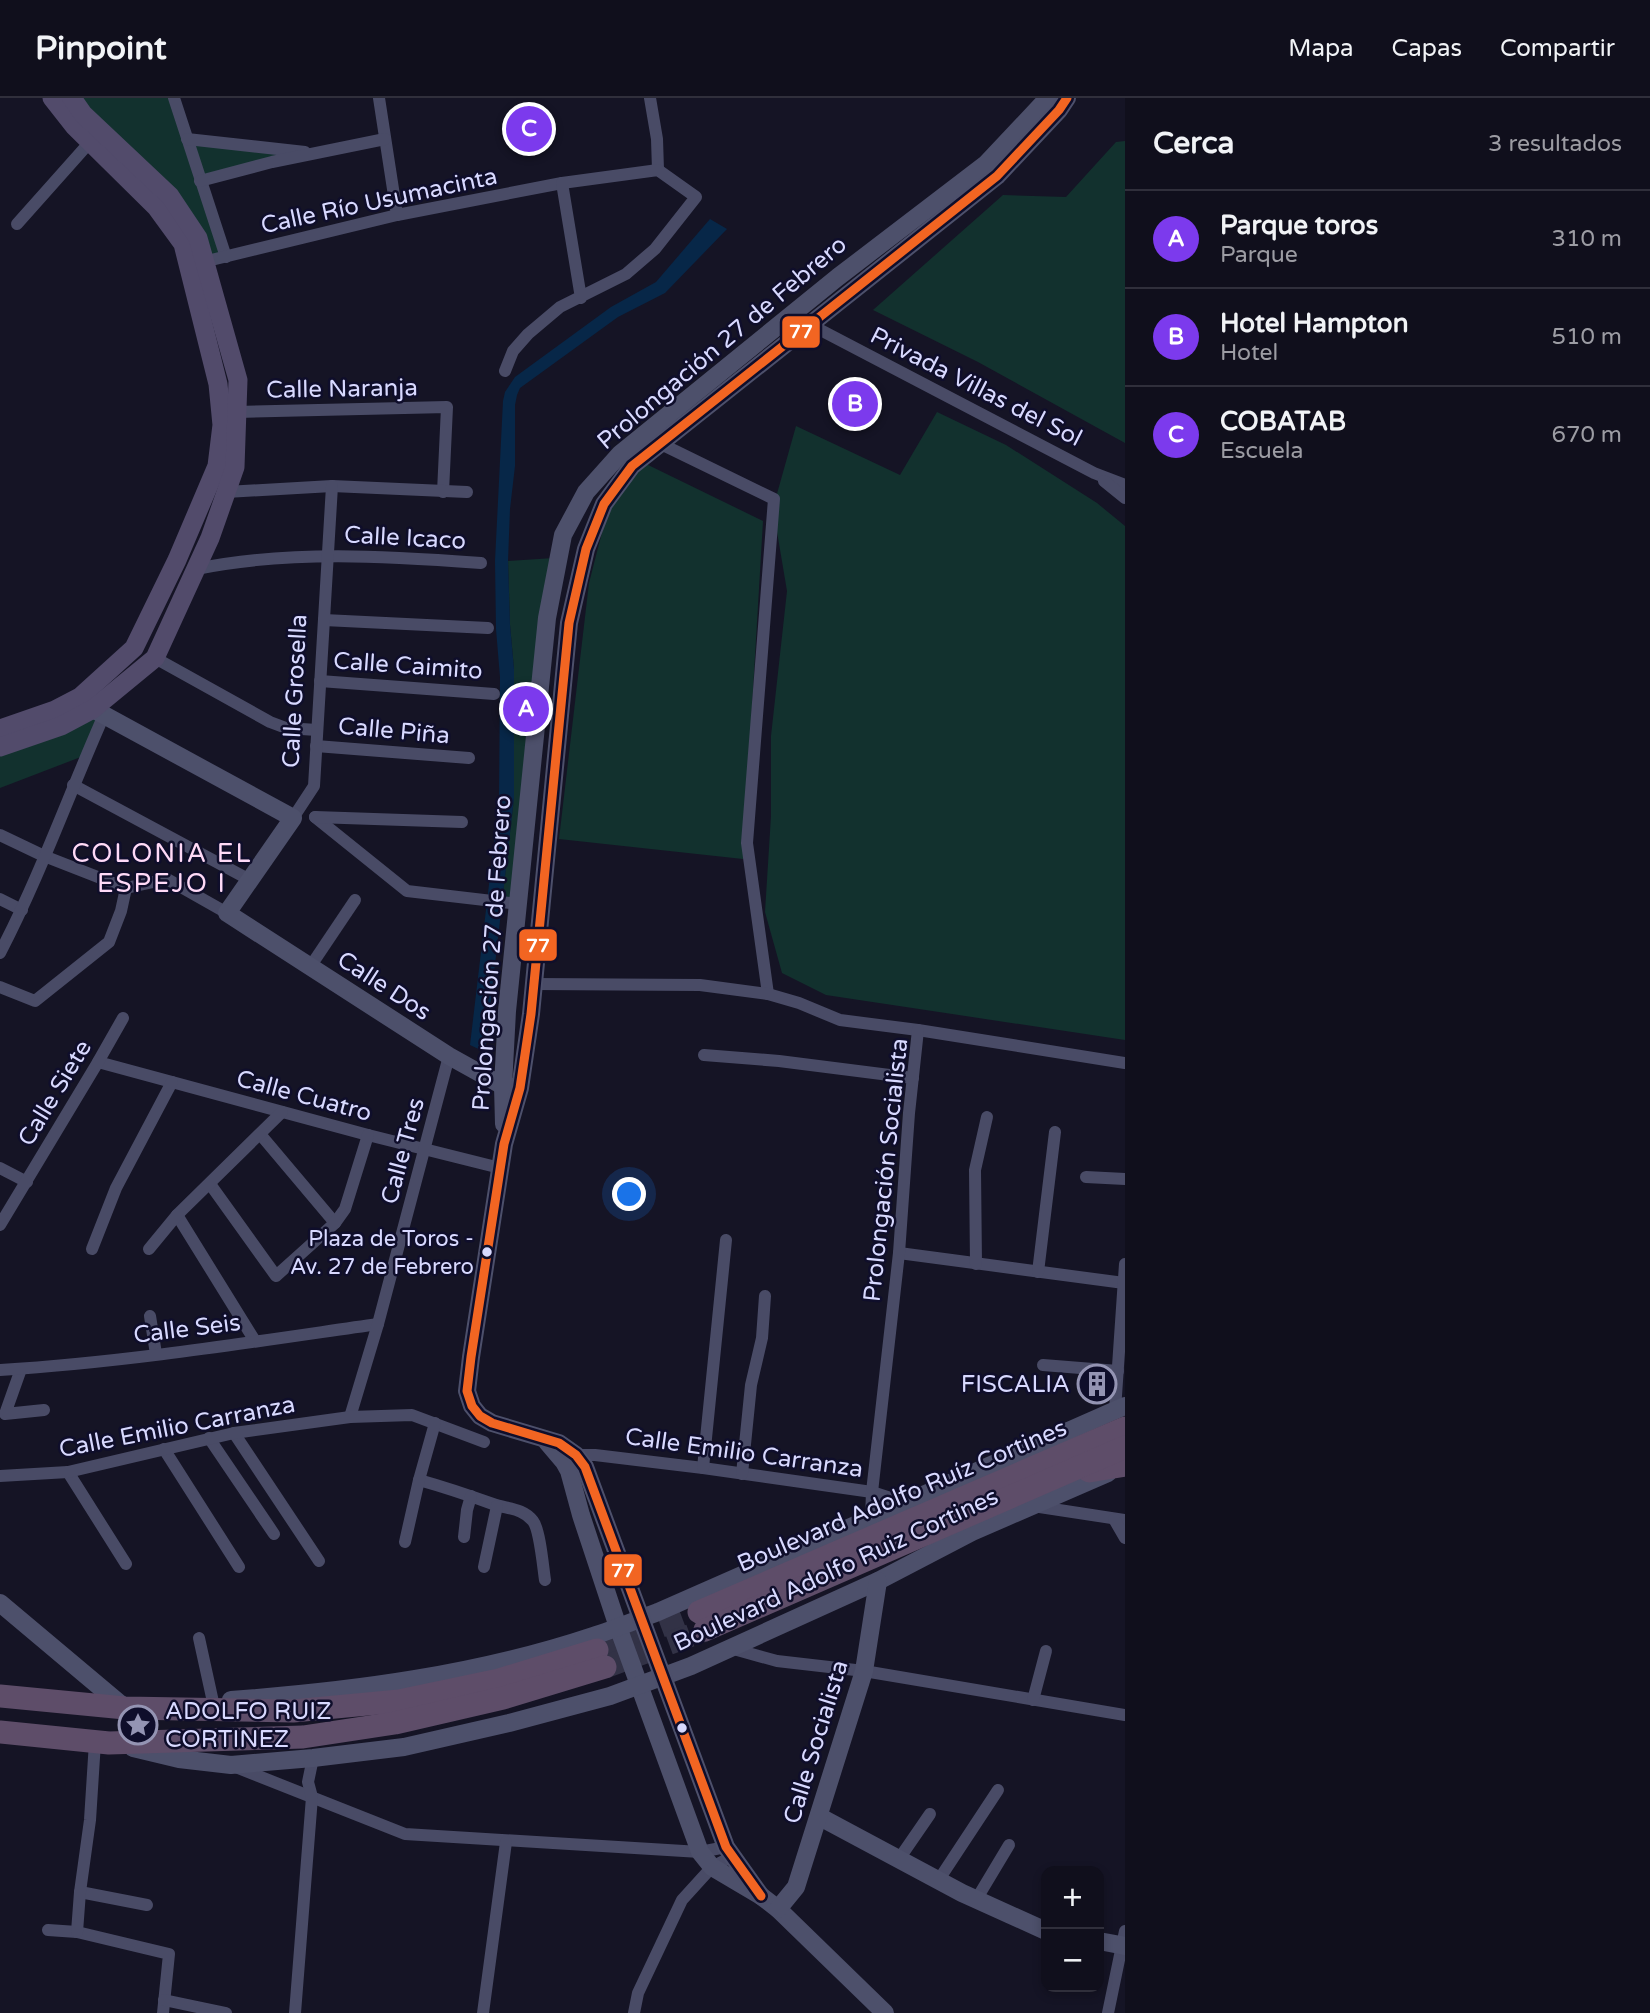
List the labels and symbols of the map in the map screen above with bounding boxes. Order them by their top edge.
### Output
pin: C [506,103,552,155]
street label: Calle Río Usumacinta [258,162,500,240]
street label: Prolongación 27 de Febrero [591,230,853,456]
line badge: 77 [781,315,821,349]
text: 77 [789,321,813,343]
street label: Privada Villas del Sol [865,321,1087,453]
street label: Calle Naranja [266,373,418,405]
pin: B [832,378,878,430]
street label: Calle Icaco [343,520,467,556]
street label: Calle Grosella [276,613,314,769]
street label: Calle Caimito [332,646,484,686]
pin: A [503,683,549,735]
street label: Calle Piña [337,712,451,750]
street label: Prolongación 27 de Febrero [466,794,518,1112]
district label: COLONIA EL ESPEJO I [72,838,252,899]
line badge: 77 [518,928,558,962]
text: 77 [526,935,550,957]
street label: Calle Dos [332,945,436,1027]
street label: Calle Siete [12,1035,98,1151]
street label: Prolongación Socialista [858,1037,914,1303]
street label: Calle Cuatro [233,1064,375,1128]
street label: Calle Tres [375,1095,431,1207]
your location [612,1177,646,1211]
place label: Plaza de Toros - Av. 27 de Febrero [290,1226,474,1280]
marker: Plaza de Toros - Av. 27 de Febrero [480,1245,494,1259]
street label: Calle Seis [132,1308,242,1350]
building icon: FISCALIA [1076,1363,1118,1405]
place label: FISCALIA [961,1370,1070,1399]
street label: Calle Emilio Carranza [56,1390,298,1464]
street label: Boulevard Adolfo Ruíz Cortines [733,1413,1071,1579]
street label: Calle Emilio Carranza [623,1422,865,1484]
street label: Boulevard Adolfo Ruiz Cortines [669,1482,1003,1658]
line badge: 77 [603,1553,643,1587]
text: 77 [611,1560,635,1582]
street label: Calle Socialista [777,1657,855,1827]
place label: ADOLFO RUIZ CORTINEZ [165,1697,332,1754]
place icon: ADOLFO RUIZ CORTINEZ [117,1704,159,1746]
unlabelled marker [675,1721,689,1735]

